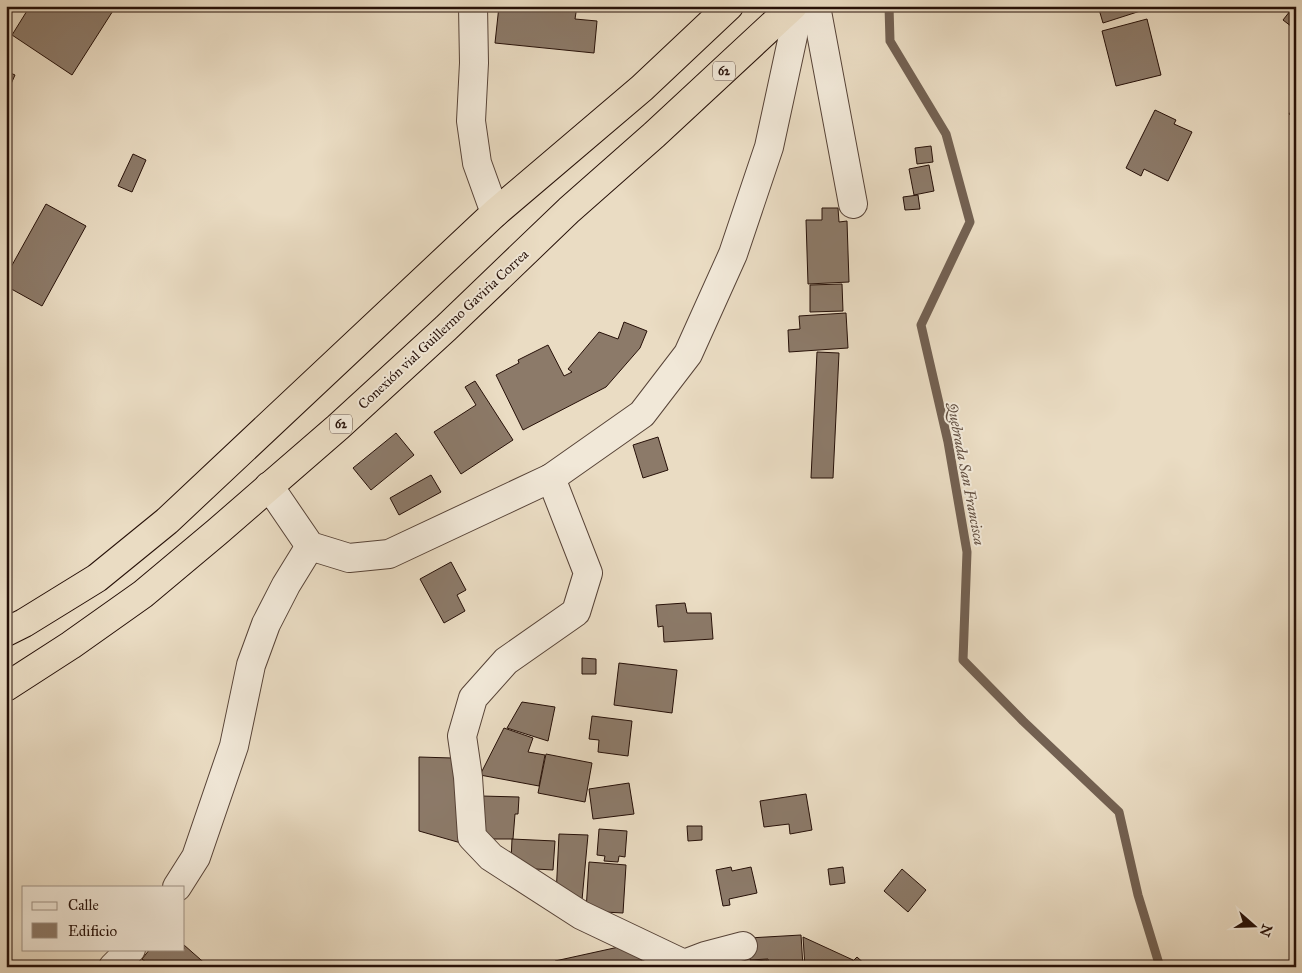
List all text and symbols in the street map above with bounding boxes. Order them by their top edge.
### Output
road number: 62 [713,61,735,80]
street label: Conexión vial Guillermo Gaviria Correa [355,246,532,413]
water label: Quebrada San Francisca [943,400,989,547]
road number: 62 [330,414,352,434]
legend [22,886,185,950]
text: Calle [68,896,99,914]
north arrow [1230,900,1280,950]
text: Edificio [68,922,117,940]
text: N [1256,922,1276,939]

